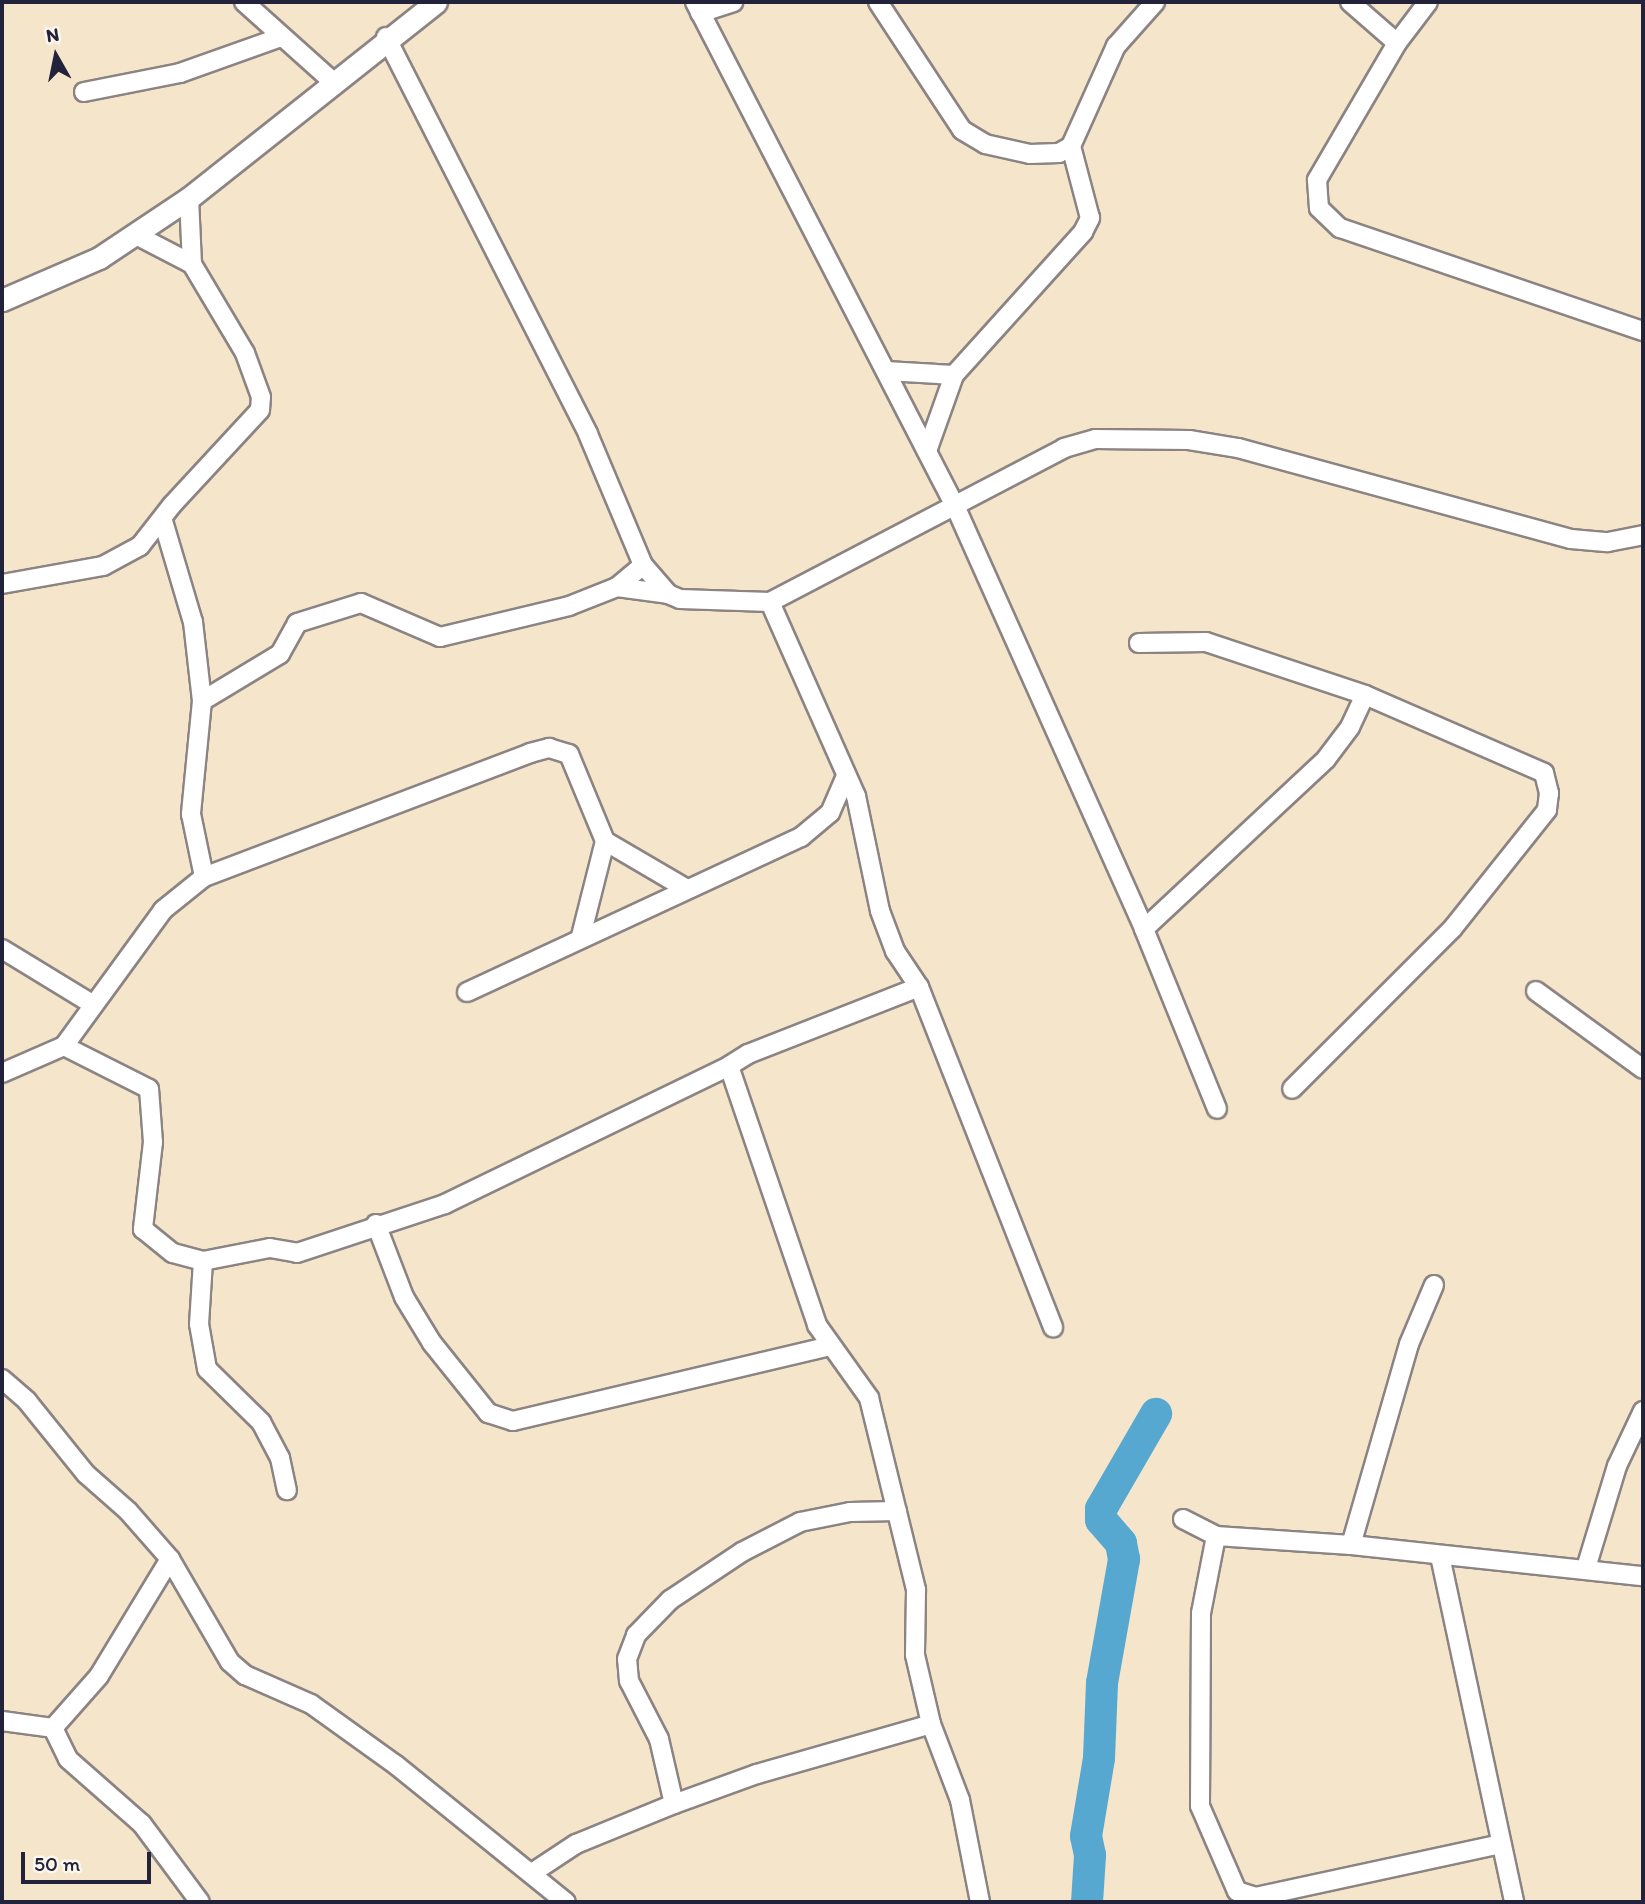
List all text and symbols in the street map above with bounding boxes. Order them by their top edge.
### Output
north arrow [21,21,91,91]
text: N [44,22,61,47]
scale bar [24,1838,154,1882]
text: 50 m [34,1851,80,1876]

